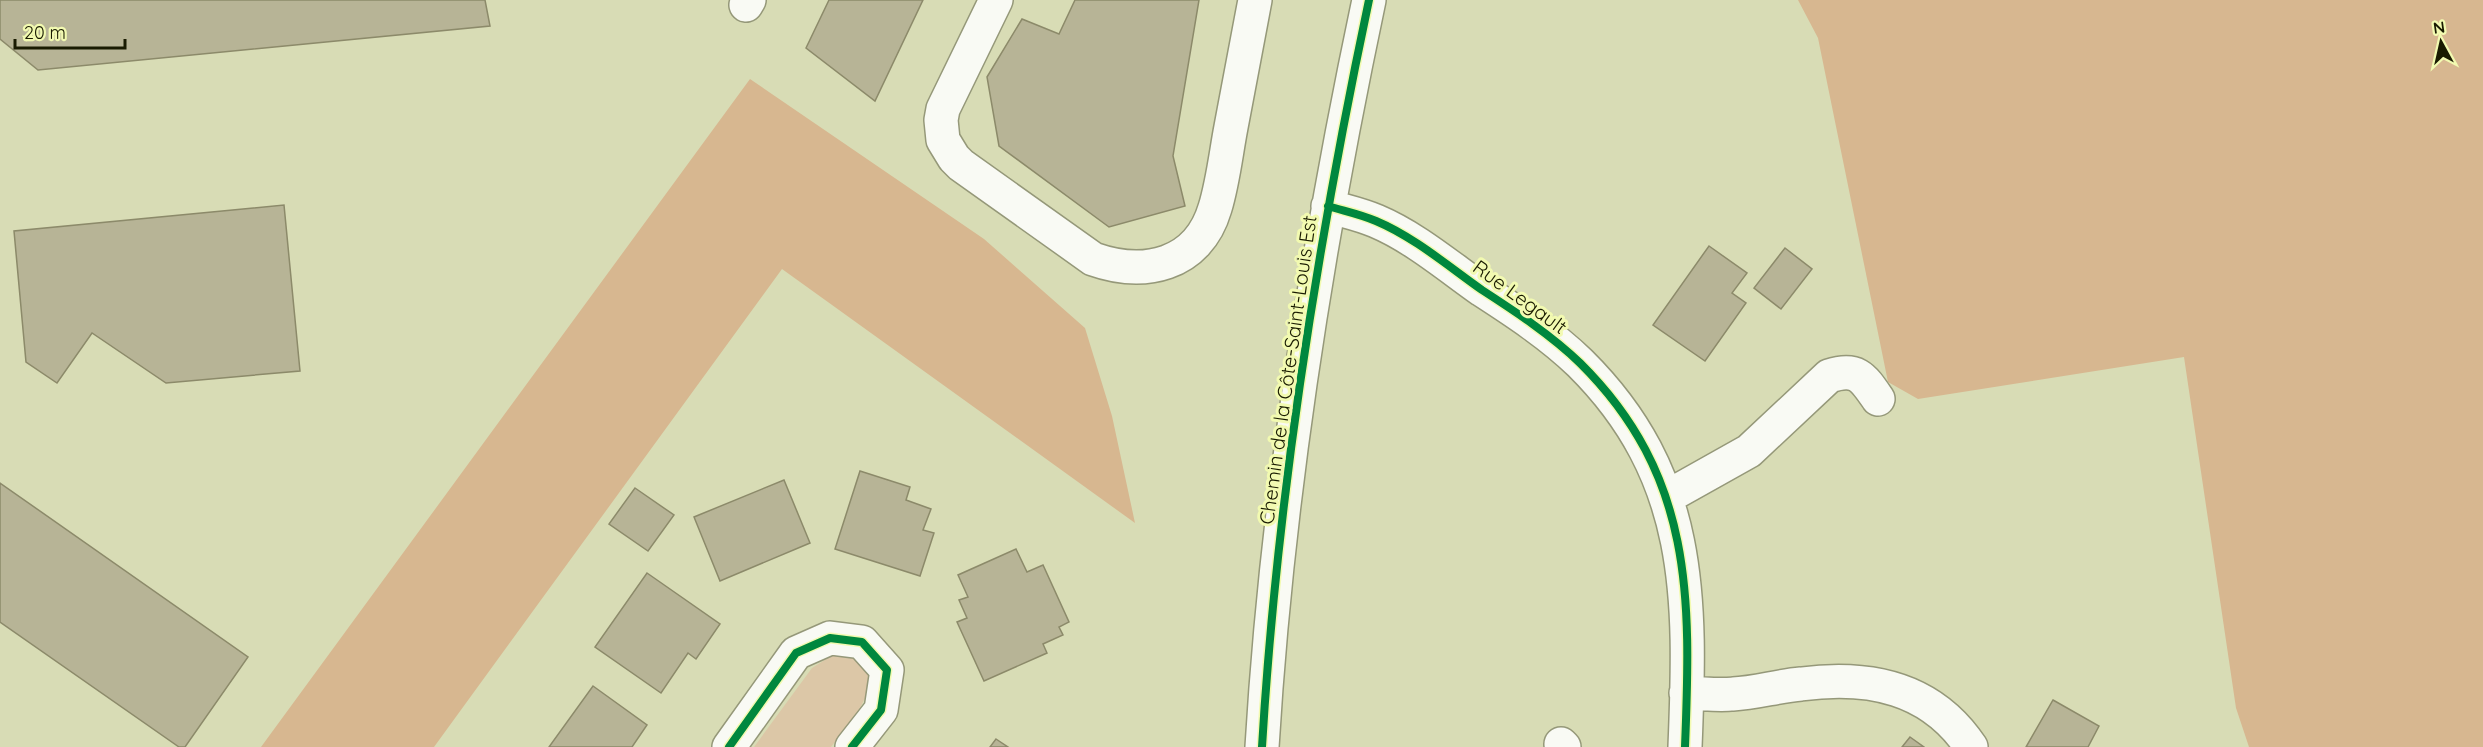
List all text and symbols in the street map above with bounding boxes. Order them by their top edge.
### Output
scale bar [15,12,124,50]
north arrow [2411,12,2471,72]
text: N [2432,16,2446,38]
text: 20 m [24,21,66,44]
street label: Chemin de la Côte-Saint-Louis Est [1253,214,1322,526]
street label: Rue Legault [1468,254,1572,339]

